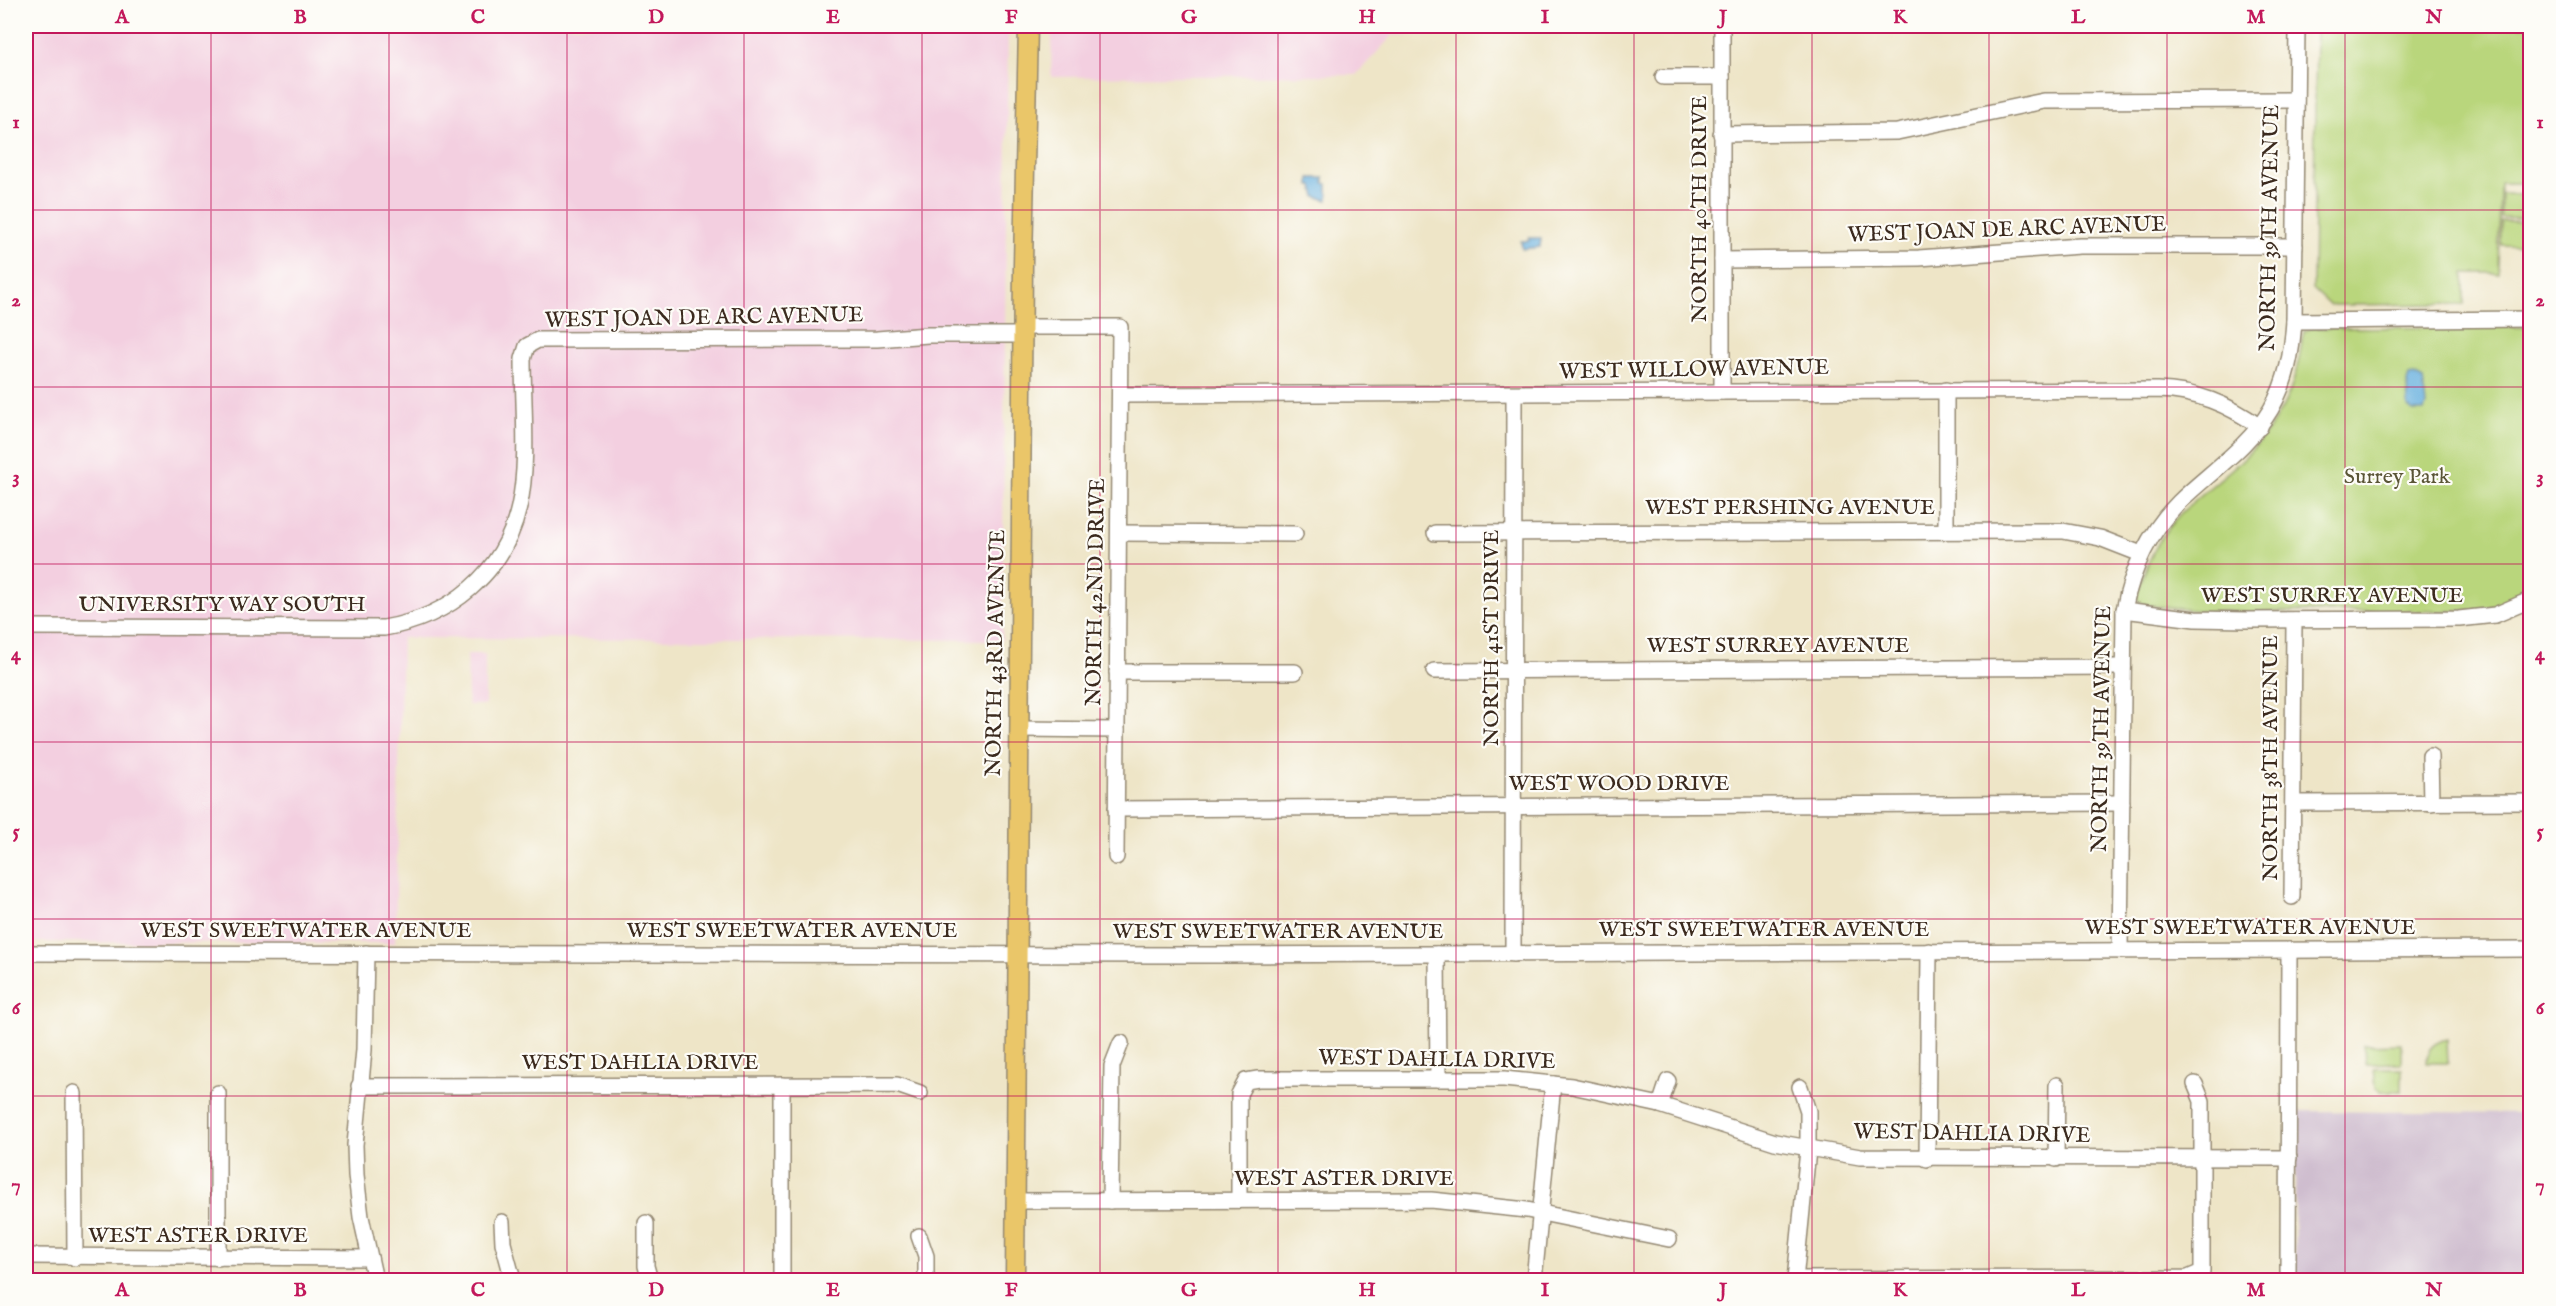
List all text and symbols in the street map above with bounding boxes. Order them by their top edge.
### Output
text: A [114,5,130,30]
text: B [293,5,307,30]
text: C [471,5,485,30]
text: D [648,5,664,30]
text: E [826,5,840,30]
text: F [1005,5,1018,30]
text: G [1181,5,1198,30]
text: H [1358,5,1376,30]
text: I [1541,5,1550,30]
text: J [1716,5,1728,30]
text: K [1893,5,1909,30]
text: L [2071,5,2086,30]
text: M [2247,5,2266,30]
text: N [2424,5,2443,30]
street label: NORTH 40TH DRIVE [1686,95,1714,323]
street label: NORTH 39TH AVENUE [2254,104,2286,352]
text: 1 [12,110,20,135]
text: 1 [2536,110,2544,135]
street label: WEST JOAN DE ARC AVENUE [1847,210,2167,250]
text: 2 [11,288,21,313]
text: 2 [2535,288,2545,313]
street label: WEST JOAN DE ARC AVENUE [544,301,864,335]
street label: WEST WILLOW AVENUE [1559,354,1829,386]
park label: Surrey Park [2344,463,2450,491]
text: 3 [12,465,20,490]
text: 3 [2536,465,2544,490]
street label: NORTH 42ND DRIVE [1080,478,1112,706]
street label: WEST PERSHING AVENUE [1645,494,1935,522]
street label: NORTH 43RD AVENUE [980,529,1012,777]
street label: NORTH 41ST DRIVE [1478,530,1506,746]
street label: WEST SURREY AVENUE [2201,582,2463,610]
street label: UNIVERSITY WAY SOUTH [78,591,366,619]
street label: NORTH 39TH AVENUE [2086,605,2118,853]
street label: WEST SURREY AVENUE [1647,632,1909,660]
street label: NORTH 38TH AVENUE [2257,635,2285,881]
text: 4 [11,642,22,667]
text: 4 [2535,642,2546,667]
street label: WEST WOOD DRIVE [1509,770,1729,798]
text: 5 [12,819,20,844]
text: 5 [2536,819,2544,844]
street label: WEST SWEETWATER AVENUE [2085,914,2415,942]
street label: WEST SWEETWATER AVENUE [1599,916,1929,944]
street label: WEST SWEETWATER AVENUE [141,917,471,945]
street label: WEST SWEETWATER AVENUE [627,917,957,945]
street label: WEST SWEETWATER AVENUE [1113,918,1443,946]
text: 6 [12,996,22,1021]
text: 6 [2536,996,2546,1021]
street label: WEST DAHLIA DRIVE [1318,1044,1556,1076]
street label: WEST DAHLIA DRIVE [521,1049,759,1077]
street label: WEST DAHLIA DRIVE [1853,1118,2091,1150]
street label: WEST ASTER DRIVE [1234,1165,1454,1193]
text: 7 [11,1173,21,1198]
text: 7 [2535,1173,2545,1198]
street label: WEST ASTER DRIVE [88,1222,308,1250]
text: A [114,1278,130,1303]
text: B [293,1278,307,1303]
text: C [471,1278,485,1303]
text: D [648,1278,664,1303]
text: E [826,1278,840,1303]
text: F [1005,1278,1018,1303]
text: G [1181,1278,1198,1303]
text: H [1358,1278,1376,1303]
text: I [1541,1278,1550,1303]
text: J [1716,1278,1728,1303]
text: K [1893,1278,1909,1303]
text: L [2071,1278,2086,1303]
text: M [2247,1278,2266,1303]
text: N [2424,1278,2443,1303]

